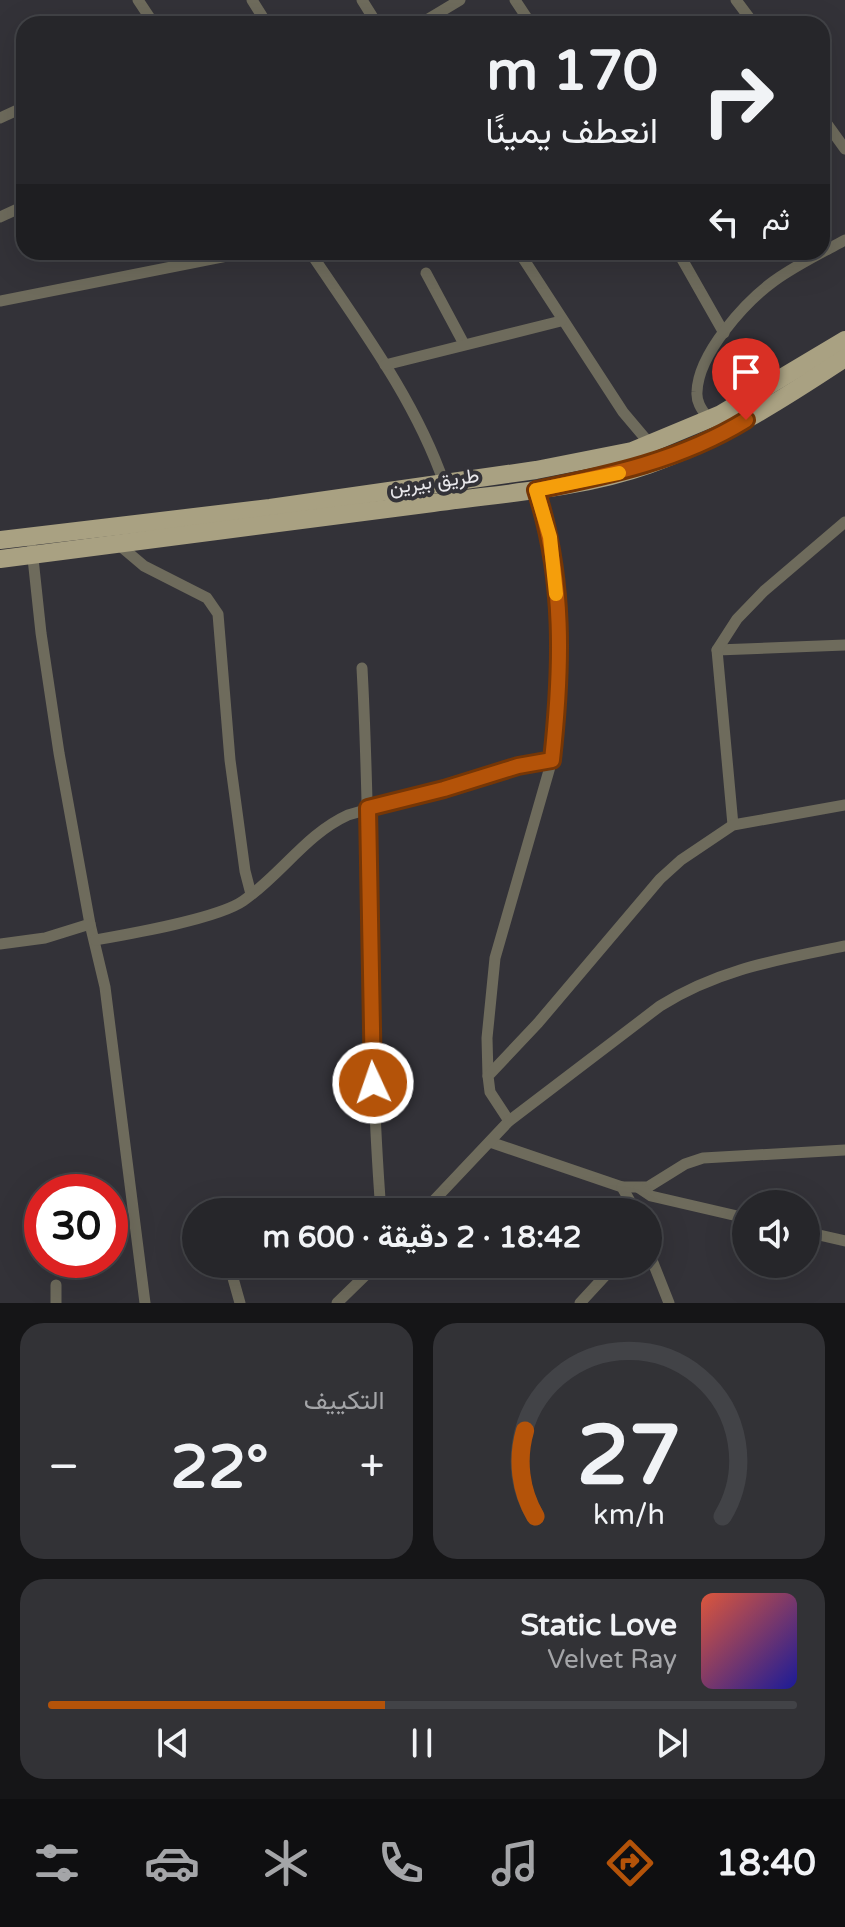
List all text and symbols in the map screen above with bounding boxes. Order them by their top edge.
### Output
text: 170 m [487,38,658,105]
icon: right [686,48,790,152]
text: انعطف يمينًا [485,110,658,153]
icon: left [702,200,746,244]
text: ثم [762,202,790,239]
pin [712,338,780,420]
icon: arrive [724,350,768,394]
street label: طريق بيرين [388,464,481,500]
position arrow [331,1041,415,1125]
speed limit sign: 30 [24,1174,128,1278]
map controls [732,1190,820,1278]
button: sound [732,1190,820,1278]
text: 18:42 · 2 دقيقة · 600 m [262,1219,582,1256]
text: التكييف [304,1385,385,1416]
text: 27 [577,1407,681,1507]
text: 22° [171,1432,269,1504]
text: − [48,1441,79,1494]
text: + [360,1441,384,1494]
text: km/h [593,1498,665,1532]
text: Static Love [521,1607,677,1644]
text: Velvet Ray [547,1644,677,1675]
icon: previous [151,1721,195,1765]
icon: pause [400,1721,444,1765]
icon: next [650,1721,694,1765]
icon: filters [29,1835,85,1891]
icon: car [144,1835,200,1891]
icon: climate [258,1835,314,1891]
icon: phone [373,1835,429,1891]
icon: music [487,1835,543,1891]
icon: directions [602,1835,658,1891]
text: 18:40 [716,1842,816,1885]

